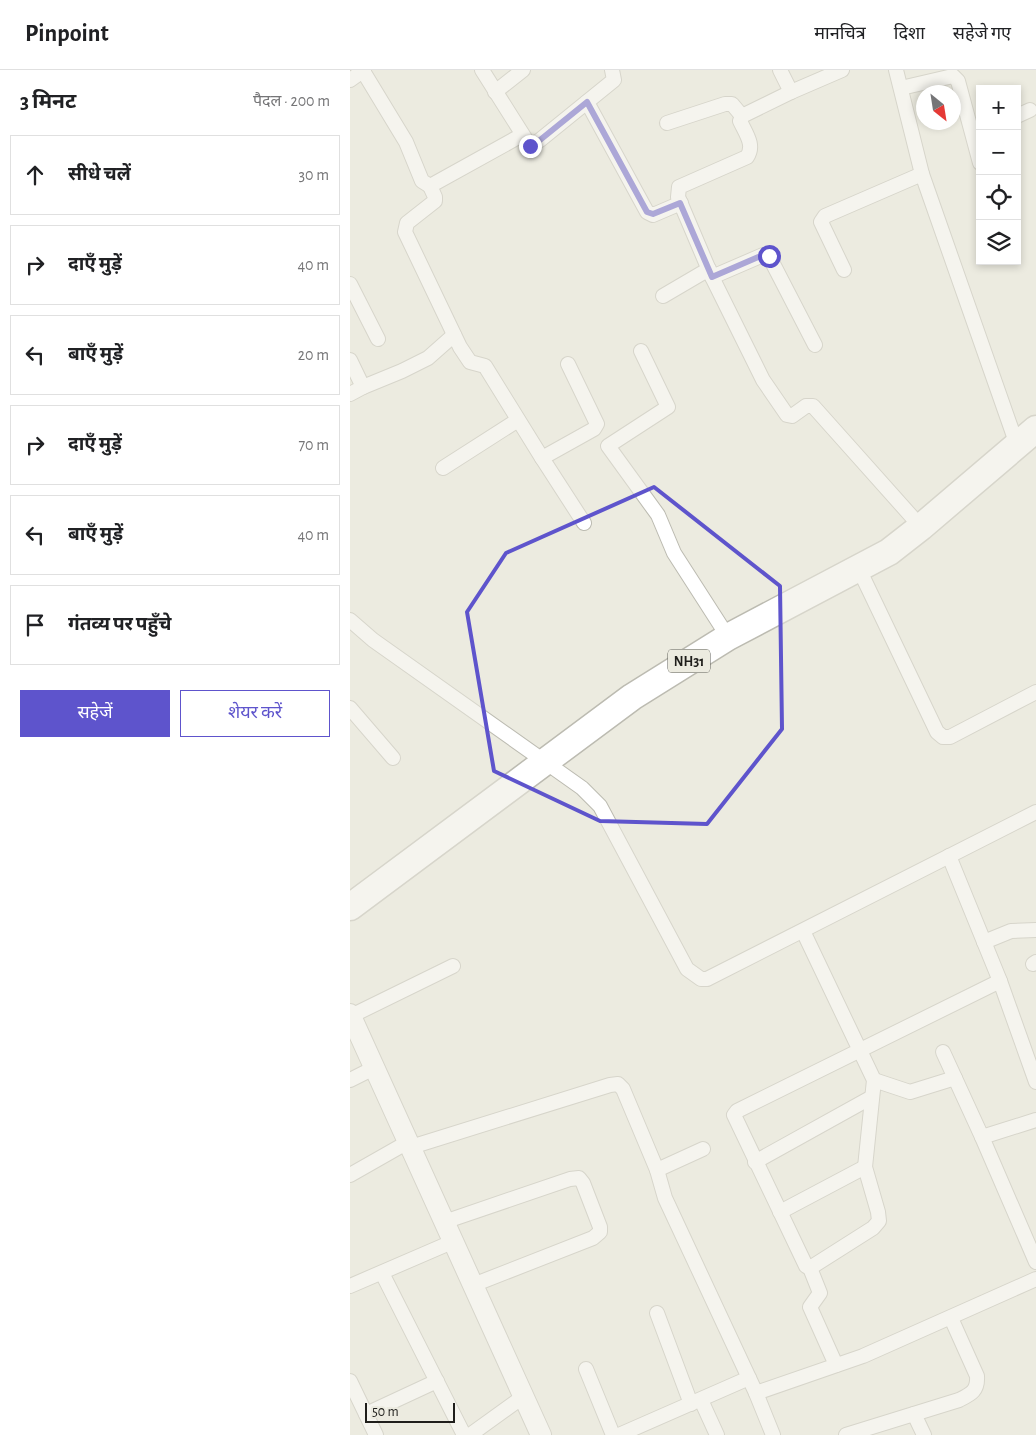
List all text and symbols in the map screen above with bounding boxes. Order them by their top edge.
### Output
text: Pinpoint [25,22,109,46]
text: मानचित्र [814,25,866,43]
text: दिशा [894,25,925,43]
text: सहेजे गए [953,25,1011,43]
north arrow [916,85,961,130]
map controls [976,85,1021,265]
button: + [976,85,1021,130]
text: 3 मिनट [20,91,76,112]
text: पैदल · 200 m [253,93,330,109]
button: − [976,130,1021,175]
route end [519,135,542,158]
icon: ahead [21,161,49,189]
text: सीधे चलें [68,165,131,184]
text: 30 m [299,167,329,183]
button: locate [976,175,1021,220]
button: layers [976,220,1021,265]
route start [758,245,781,268]
icon: right [21,251,49,279]
text: दाएँ मुड़ें [68,255,122,274]
text: 40 m [297,257,329,273]
icon: left [21,341,49,369]
text: बाएँ मुड़ें [68,345,123,364]
text: 20 m [298,347,329,363]
icon: right [21,431,49,459]
text: दाएँ मुड़ें [68,435,122,454]
text: 70 m [298,437,329,453]
icon: left [21,521,49,549]
text: बाएँ मुड़ें [68,525,123,544]
text: 40 m [297,527,329,543]
icon: arrive [21,611,49,639]
text: गंतव्य पर पहुँचे [68,615,171,634]
road number: NH31 [668,650,710,672]
button: सहेजें [20,690,170,737]
button: शेयर करें [180,690,330,737]
scale bar [365,1400,455,1423]
text: 50 m [372,1405,399,1419]

